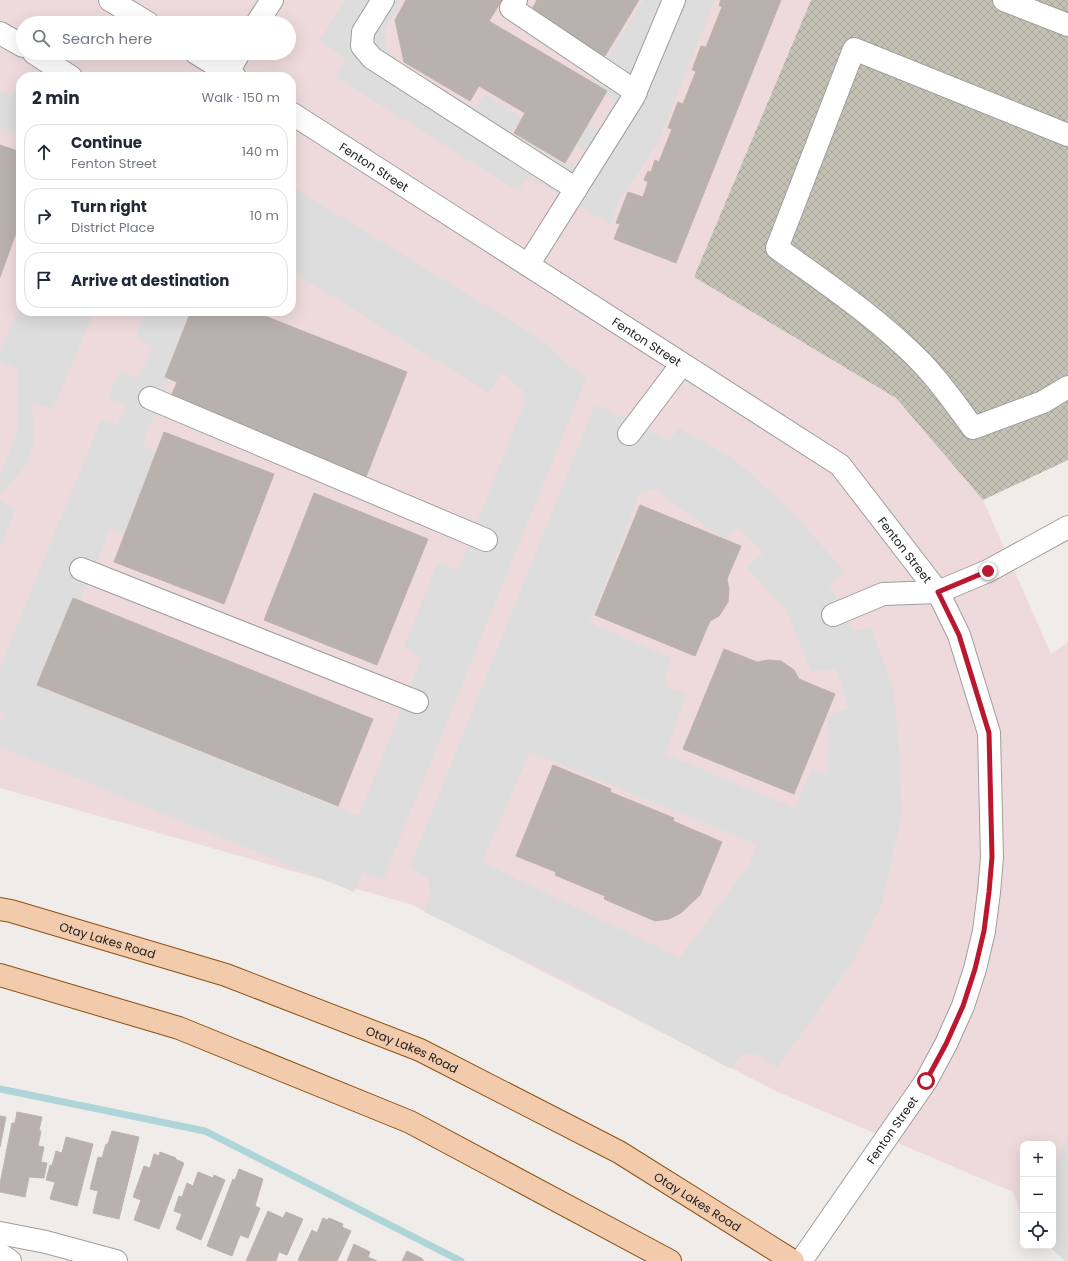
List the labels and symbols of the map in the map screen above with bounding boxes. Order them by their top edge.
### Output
street label: Fenton Street [336,138,412,195]
street label: Fenton Street [609,313,685,370]
street label: Fenton Street [874,513,936,586]
route end [979,562,997,580]
street label: Otay Lakes Road [57,917,158,962]
street label: Otay Lakes Road [363,1021,462,1077]
route start [917,1072,935,1090]
street label: Fenton Street [862,1093,922,1167]
street label: Otay Lakes Road [651,1168,744,1235]

